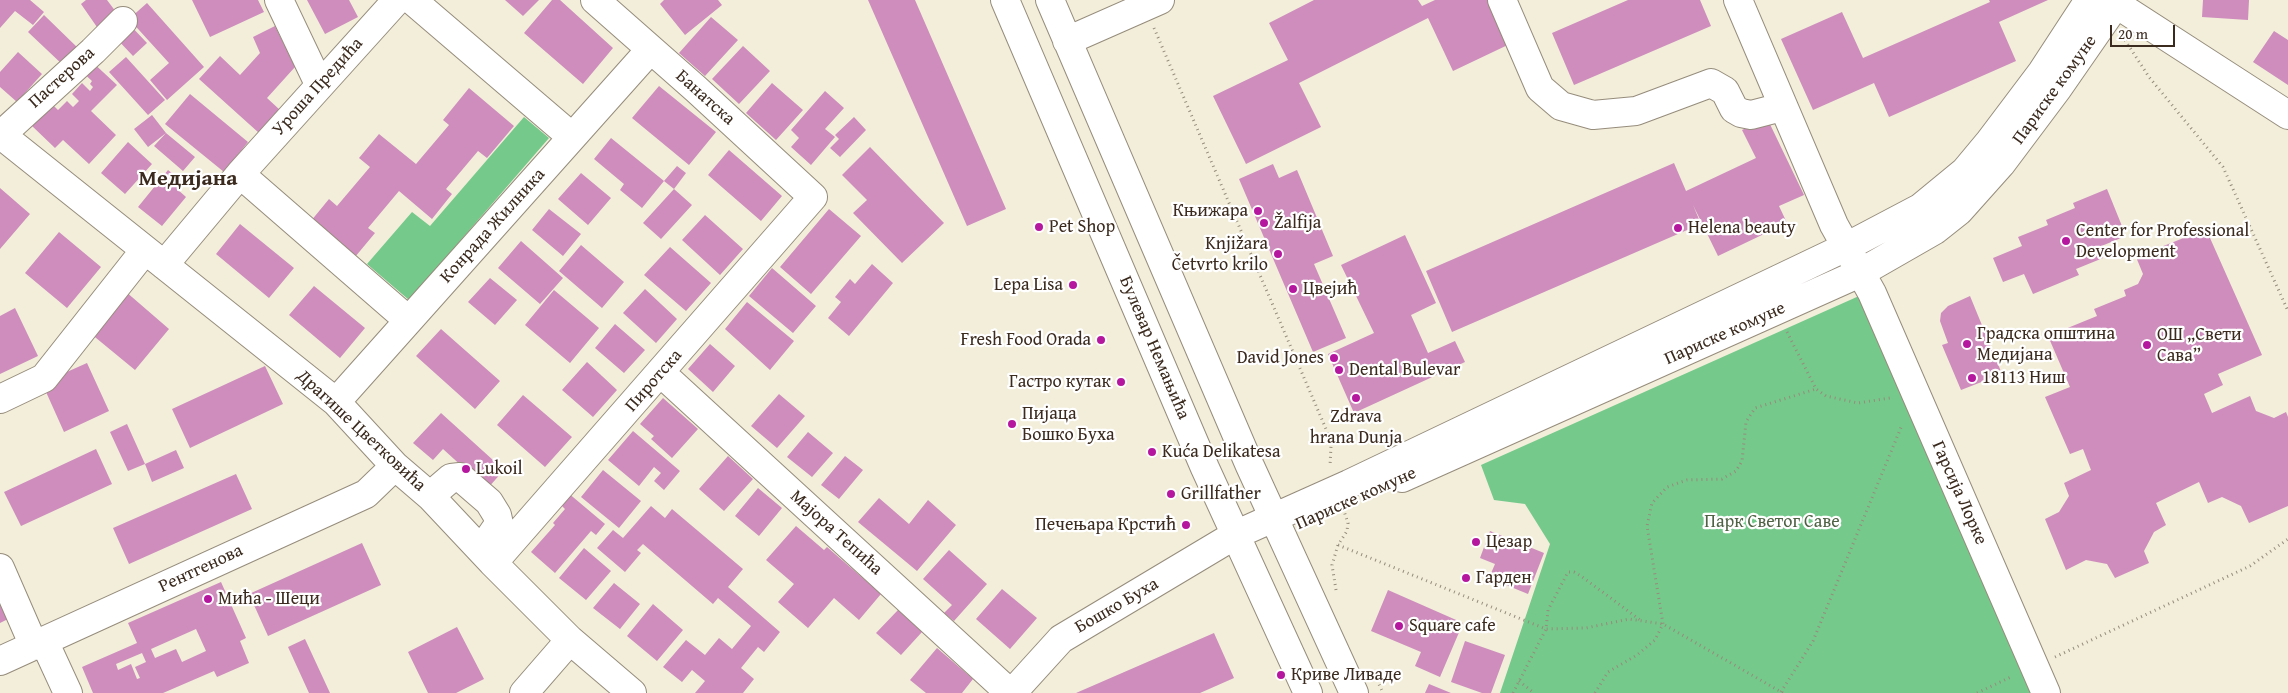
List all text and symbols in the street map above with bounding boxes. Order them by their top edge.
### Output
scale bar [2113,15,2178,47]
text: 20 m [2118,23,2148,44]
street label: Париске комуне [2008,31,2102,149]
street label: Уроша Предића [268,33,368,141]
street label: Пастерова [24,43,100,113]
street label: Банатска [671,66,739,130]
street label: Конрада Жилника [436,164,550,288]
district label: Медијана [138,166,238,192]
place label: Књижара [1173,200,1248,222]
marker: Књижара [1252,205,1264,217]
place label: Žalfija [1274,212,1321,234]
place label: Pet Shop [1049,216,1115,238]
marker: Žalfija [1258,217,1270,229]
place label: Helena beauty [1688,217,1796,239]
place label: Center for Professional Development [2076,220,2249,262]
marker: Pet Shop [1033,221,1045,233]
marker: Helena beauty [1672,222,1684,234]
place label: Knjižara Četvrto krilo [1172,233,1268,276]
marker: Center for Professional Development [2060,235,2072,247]
marker: Knjižara Četvrto krilo [1272,248,1284,260]
street label: Булевар Немањића [1114,273,1194,423]
place label: Lepa Lisa [994,274,1063,296]
place label: Цвејић [1303,278,1357,300]
marker: Lepa Lisa [1067,279,1079,291]
marker: Цвејић [1287,283,1299,295]
street label: Париске комуне [1661,298,1789,370]
place label: Градска општина Медијана [1977,323,2115,366]
place label: ОШ „Свети Сава” [2157,324,2242,366]
place label: Fresh Food Orada [961,329,1091,351]
marker: Fresh Food Orada [1095,334,1107,346]
marker: Градска општина Медијана [1961,338,1973,350]
marker: ОШ „Свети Сава” [2141,339,2153,351]
street label: Пиротска [621,345,687,417]
place label: David Jones [1237,347,1324,369]
marker: David Jones [1328,352,1340,364]
place label: Dental Bulevar [1349,359,1460,381]
marker: Dental Bulevar [1333,364,1345,376]
street label: Драгише Цветковића [292,366,430,496]
place label: 18113 Ниш [1982,367,2066,389]
place label: Гастро кутак [1009,371,1111,393]
marker: 18113 Ниш [1966,372,1978,384]
marker: Гастро кутак [1115,376,1127,388]
marker: Zdrava hrana Dunja [1350,392,1362,404]
place label: Пијаца Бошко Буха [1022,403,1115,446]
place label: Zdrava hrana Dunja [1310,406,1402,448]
marker: Пијаца Бошко Буха [1006,418,1018,430]
street label: Гарсија Лорке [1927,438,1991,548]
place label: Kuća Delikatesa [1162,441,1280,463]
marker: Kuća Delikatesa [1146,446,1158,458]
place label: Lukoil [476,458,523,480]
marker: Lukoil [460,463,472,475]
street label: Париске комуне [1292,463,1420,535]
place label: Grillfather [1181,483,1261,505]
street label: Мајора Тепића [785,486,887,580]
marker: Grillfather [1165,488,1177,500]
park label: Парк Светог Саве [1704,511,1840,533]
place label: Печењара Крстић [1035,514,1176,536]
marker: Печењара Крстић [1180,519,1192,531]
place label: Цезар [1486,531,1532,553]
marker: Цезар [1470,536,1482,548]
street label: Рентгенова [156,540,246,598]
place label: Гарден [1476,567,1532,589]
marker: Гарден [1460,572,1472,584]
street label: Бошко Буха [1071,573,1163,639]
place label: Мића - Шеци [218,588,320,610]
marker: Мића - Шеци [202,593,214,605]
place label: Square cafe [1409,615,1496,637]
marker: Square cafe [1393,620,1405,632]
place label: Криве Ливаде [1291,664,1401,686]
marker: Криве Ливаде [1275,669,1287,681]

